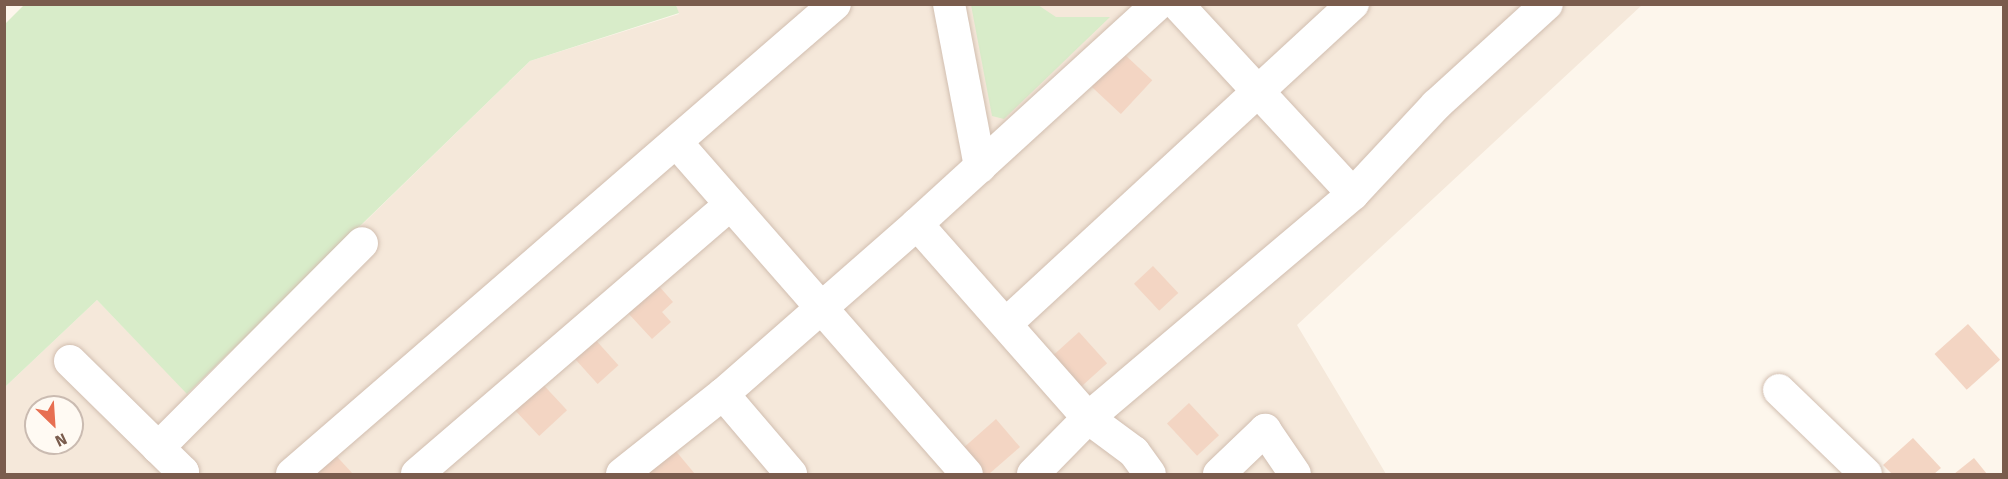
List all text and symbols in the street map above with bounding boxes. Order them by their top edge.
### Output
north arrow [24,395,84,455]
text: N [52,429,70,451]

